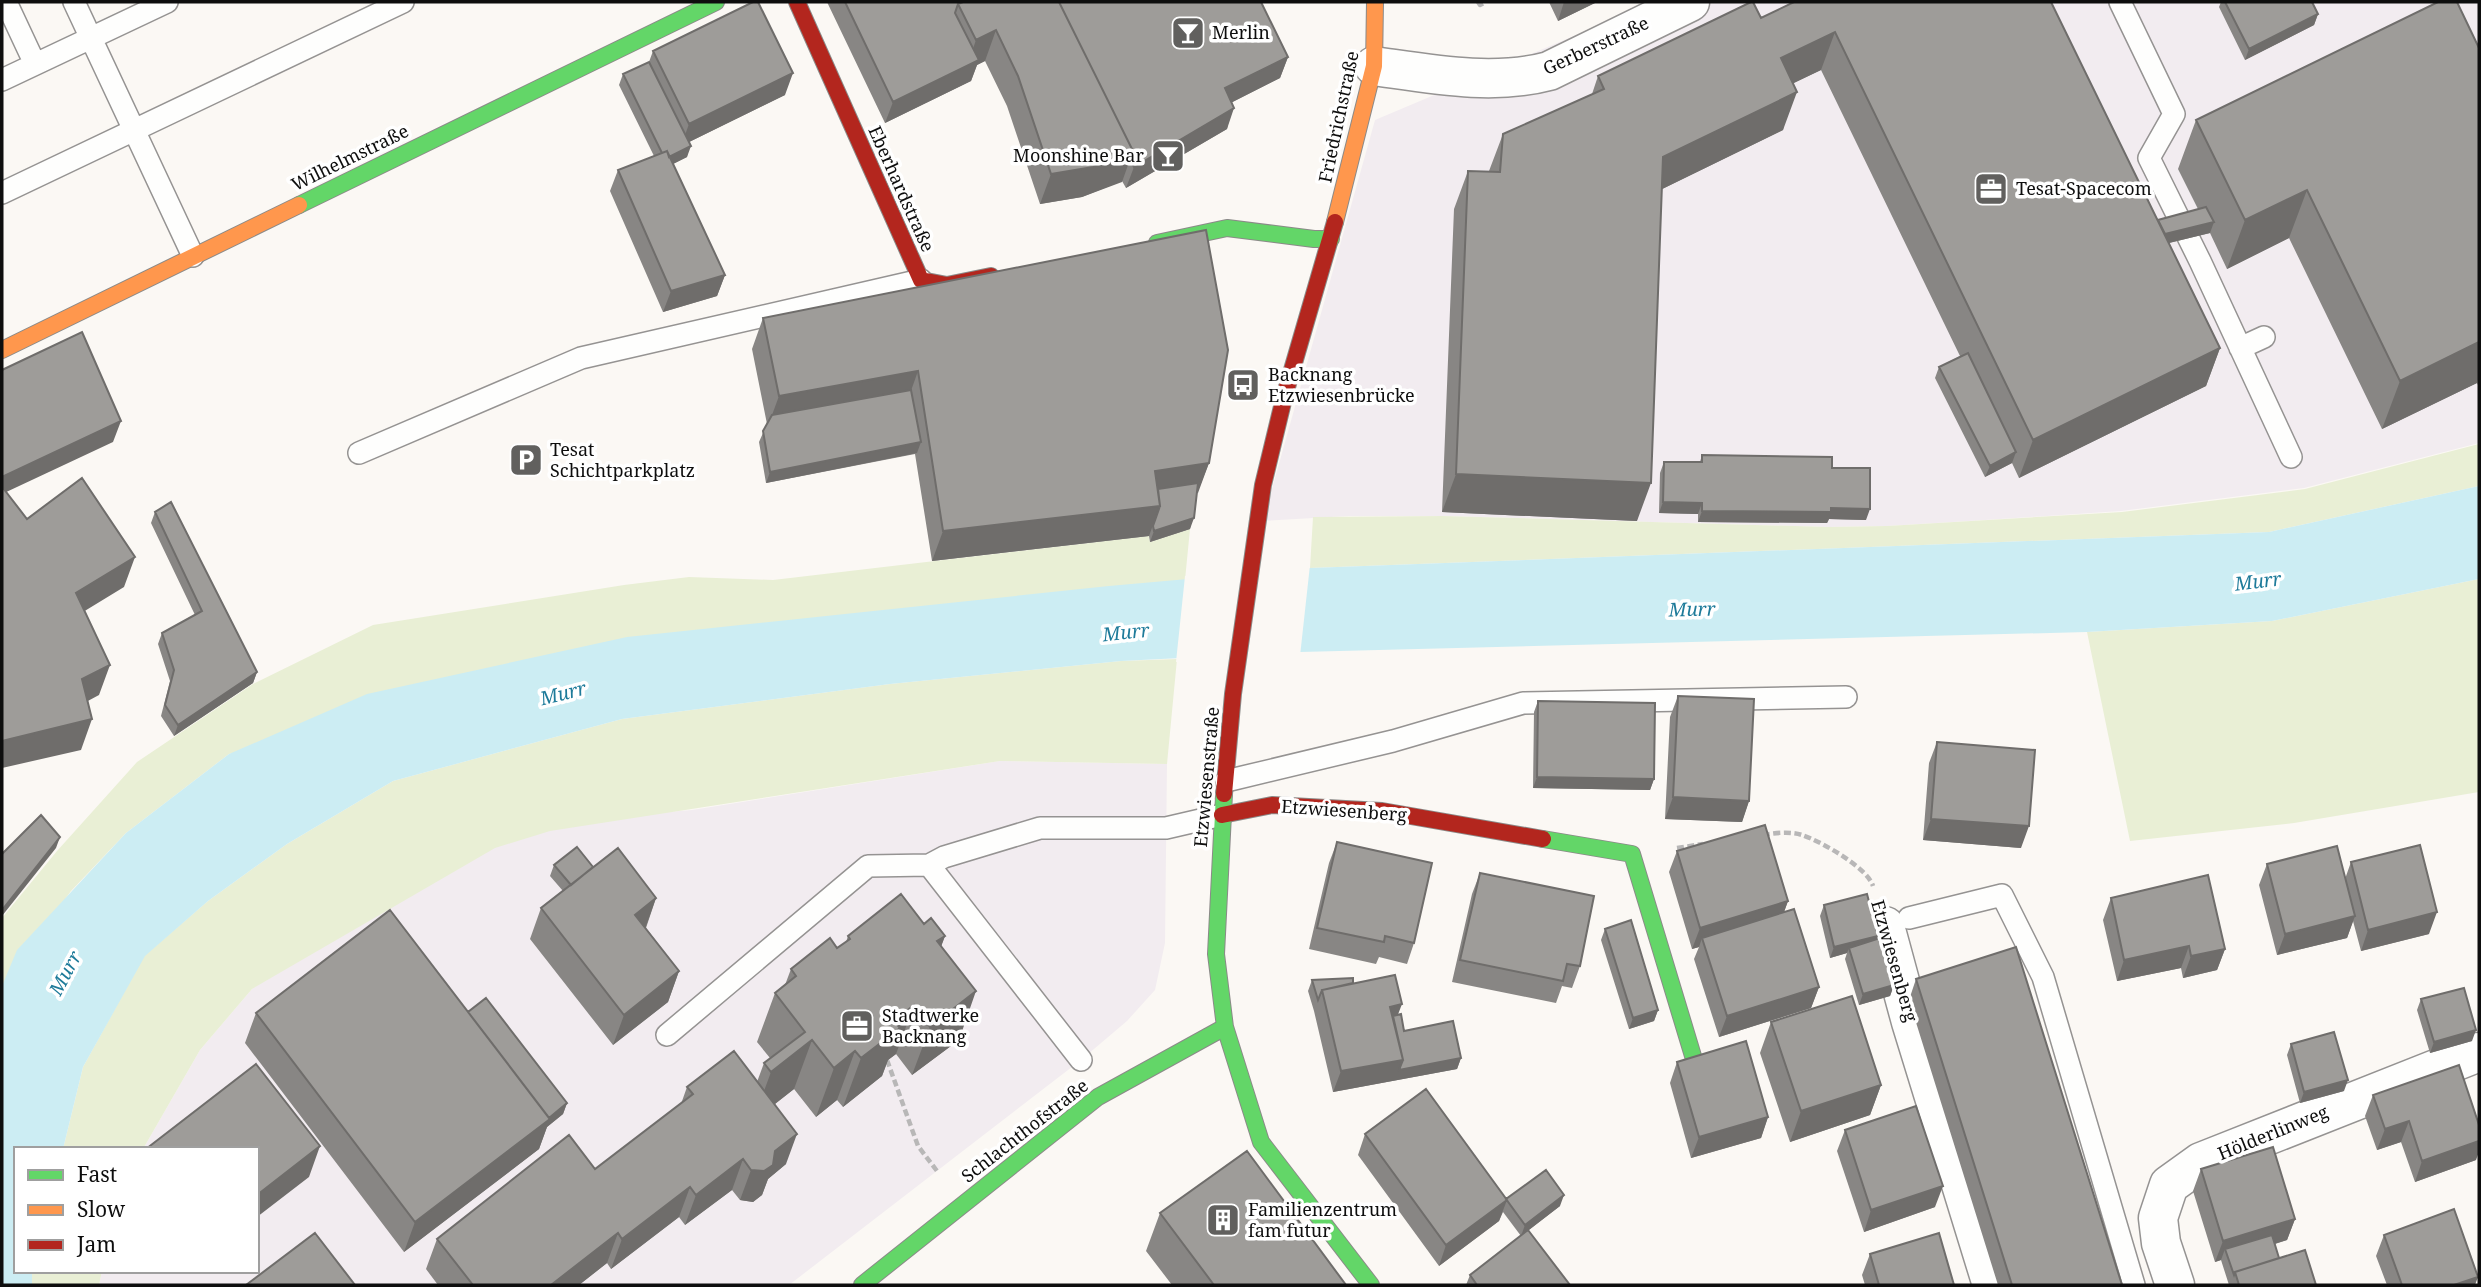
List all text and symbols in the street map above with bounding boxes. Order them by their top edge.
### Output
street label: Gerberstraße [1539,10,1652,80]
bar icon: Merlin [1169,14,1207,52]
place label: Merlin [1212,20,1270,44]
street label: Friedrichstraße [1312,49,1364,185]
street label: Wilhelmstraße [287,118,412,196]
street label: Eberhardstraße [863,122,940,255]
bar icon: Moonshine Bar [1149,137,1187,175]
place label: Moonshine Bar [1013,143,1145,167]
office icon: Tesat-Spacecom [1972,170,2010,208]
place label: Tesat-Spacecom [2016,176,2152,200]
place label: Backnang Etzwiesenbrücke [1268,362,1415,407]
bus stop icon: Backnang Etzwiesenbrücke [1224,366,1262,404]
place label: Tesat Schichtparkplatz [550,437,695,482]
parking icon: Tesat Schichtparkplatz [507,441,545,479]
water label: Murr [2232,565,2283,597]
water label: Murr [1667,596,1716,622]
water label: Murr [1100,617,1151,647]
water label: Murr [536,675,589,712]
street label: Etzwiesenstraße [1188,706,1224,848]
street label: Etzwiesenberg [1280,794,1408,826]
street label: Etzwiesenberg [1866,897,1924,1025]
water label: Murr [42,946,88,1001]
place label: Stadtwerke Backnang [882,1003,979,1048]
office icon: Stadtwerke Backnang [838,1007,876,1045]
street label: Schlachthofstraße [956,1073,1093,1187]
street label: Hölderlinweg [2214,1099,2332,1165]
legend [14,1147,259,1273]
text: Fast [77,1160,117,1188]
text: Slow [77,1195,126,1223]
place label: Familienzentrum fam futur [1248,1197,1397,1242]
building icon: Familienzentrum fam futur [1204,1201,1242,1239]
text: Jam [76,1230,116,1258]

